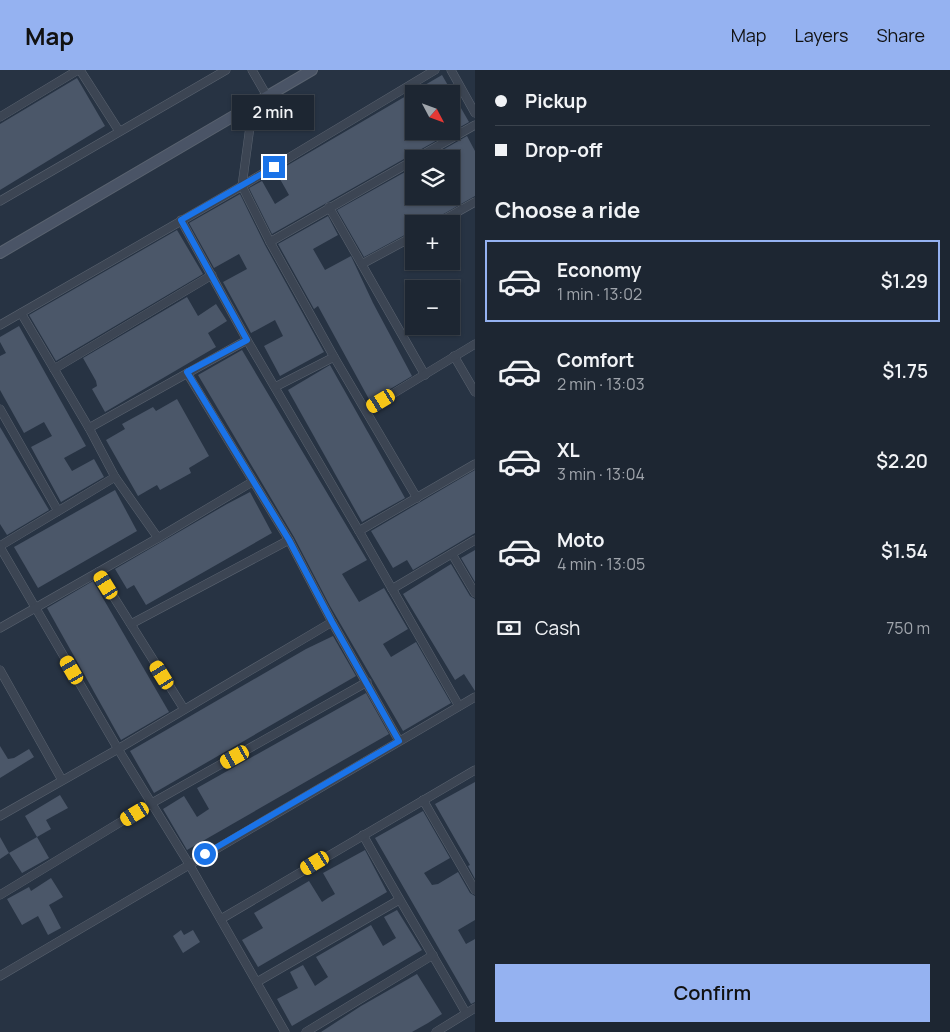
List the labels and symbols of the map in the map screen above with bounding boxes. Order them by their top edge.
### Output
north arrow [405,85,460,140]
callout: 2 min [233,94,315,129]
route end [263,156,285,178]
car [364,387,397,415]
car [91,568,120,602]
car [58,653,85,687]
car [147,658,176,692]
car [218,743,251,771]
car [118,800,151,828]
route start [194,843,216,865]
car [298,849,331,877]

